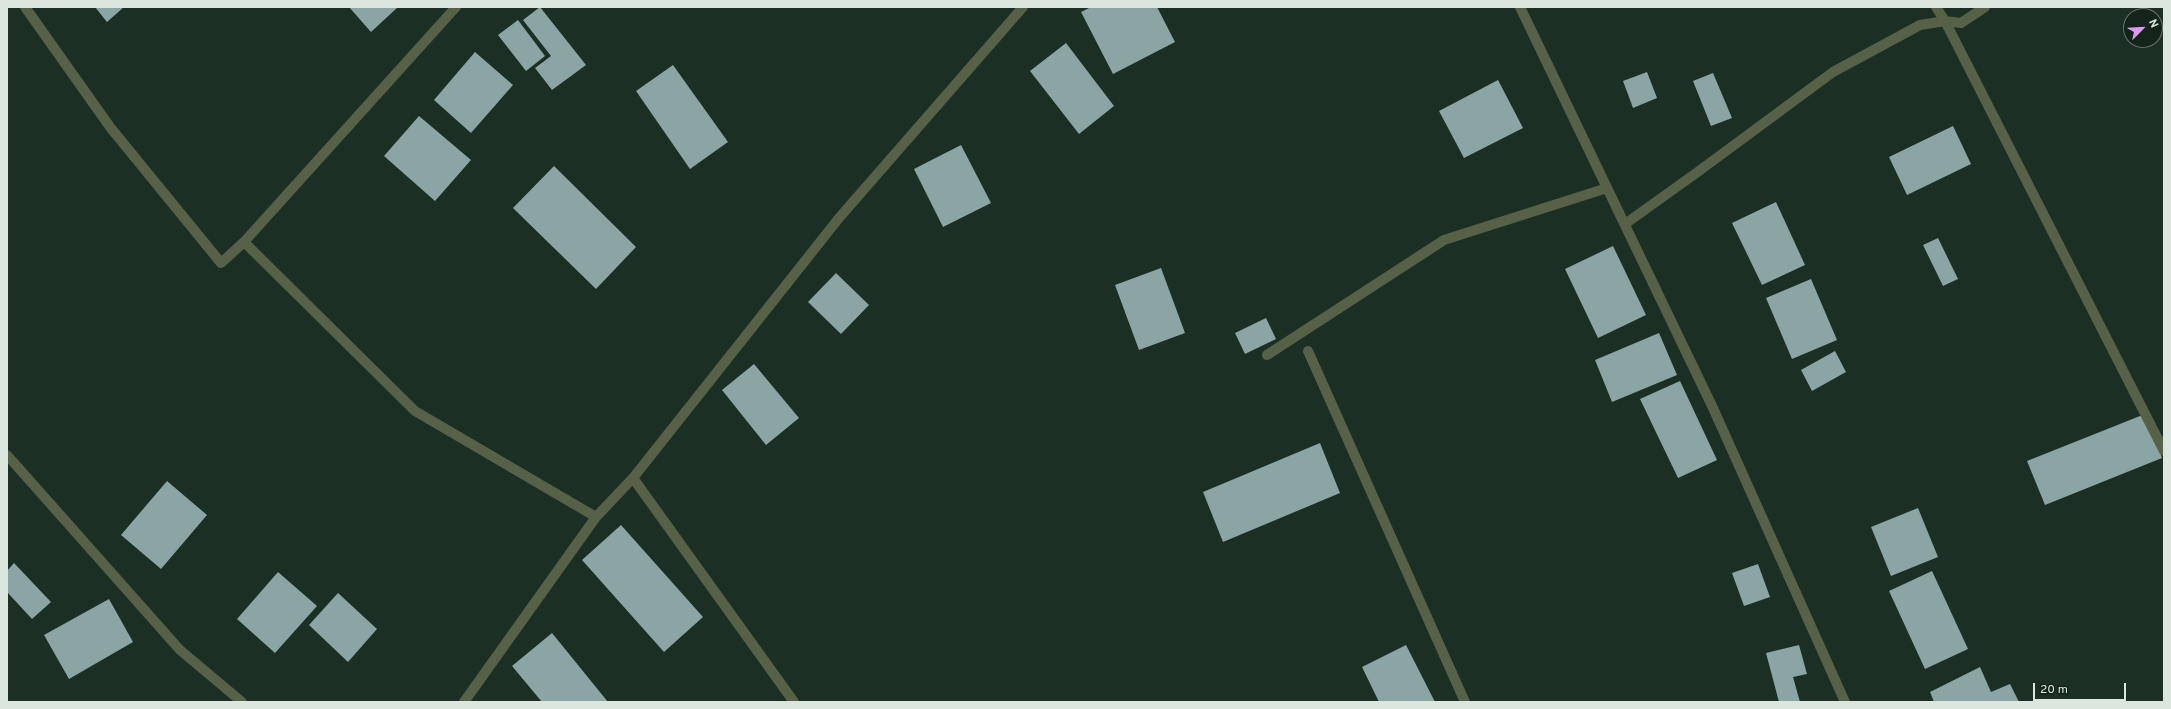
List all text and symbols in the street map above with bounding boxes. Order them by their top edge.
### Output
north arrow [2123,8,2163,48]
text: N [2145,17,2161,30]
scale bar [2035,675,2128,701]
text: 20 m [2040,682,2068,698]

